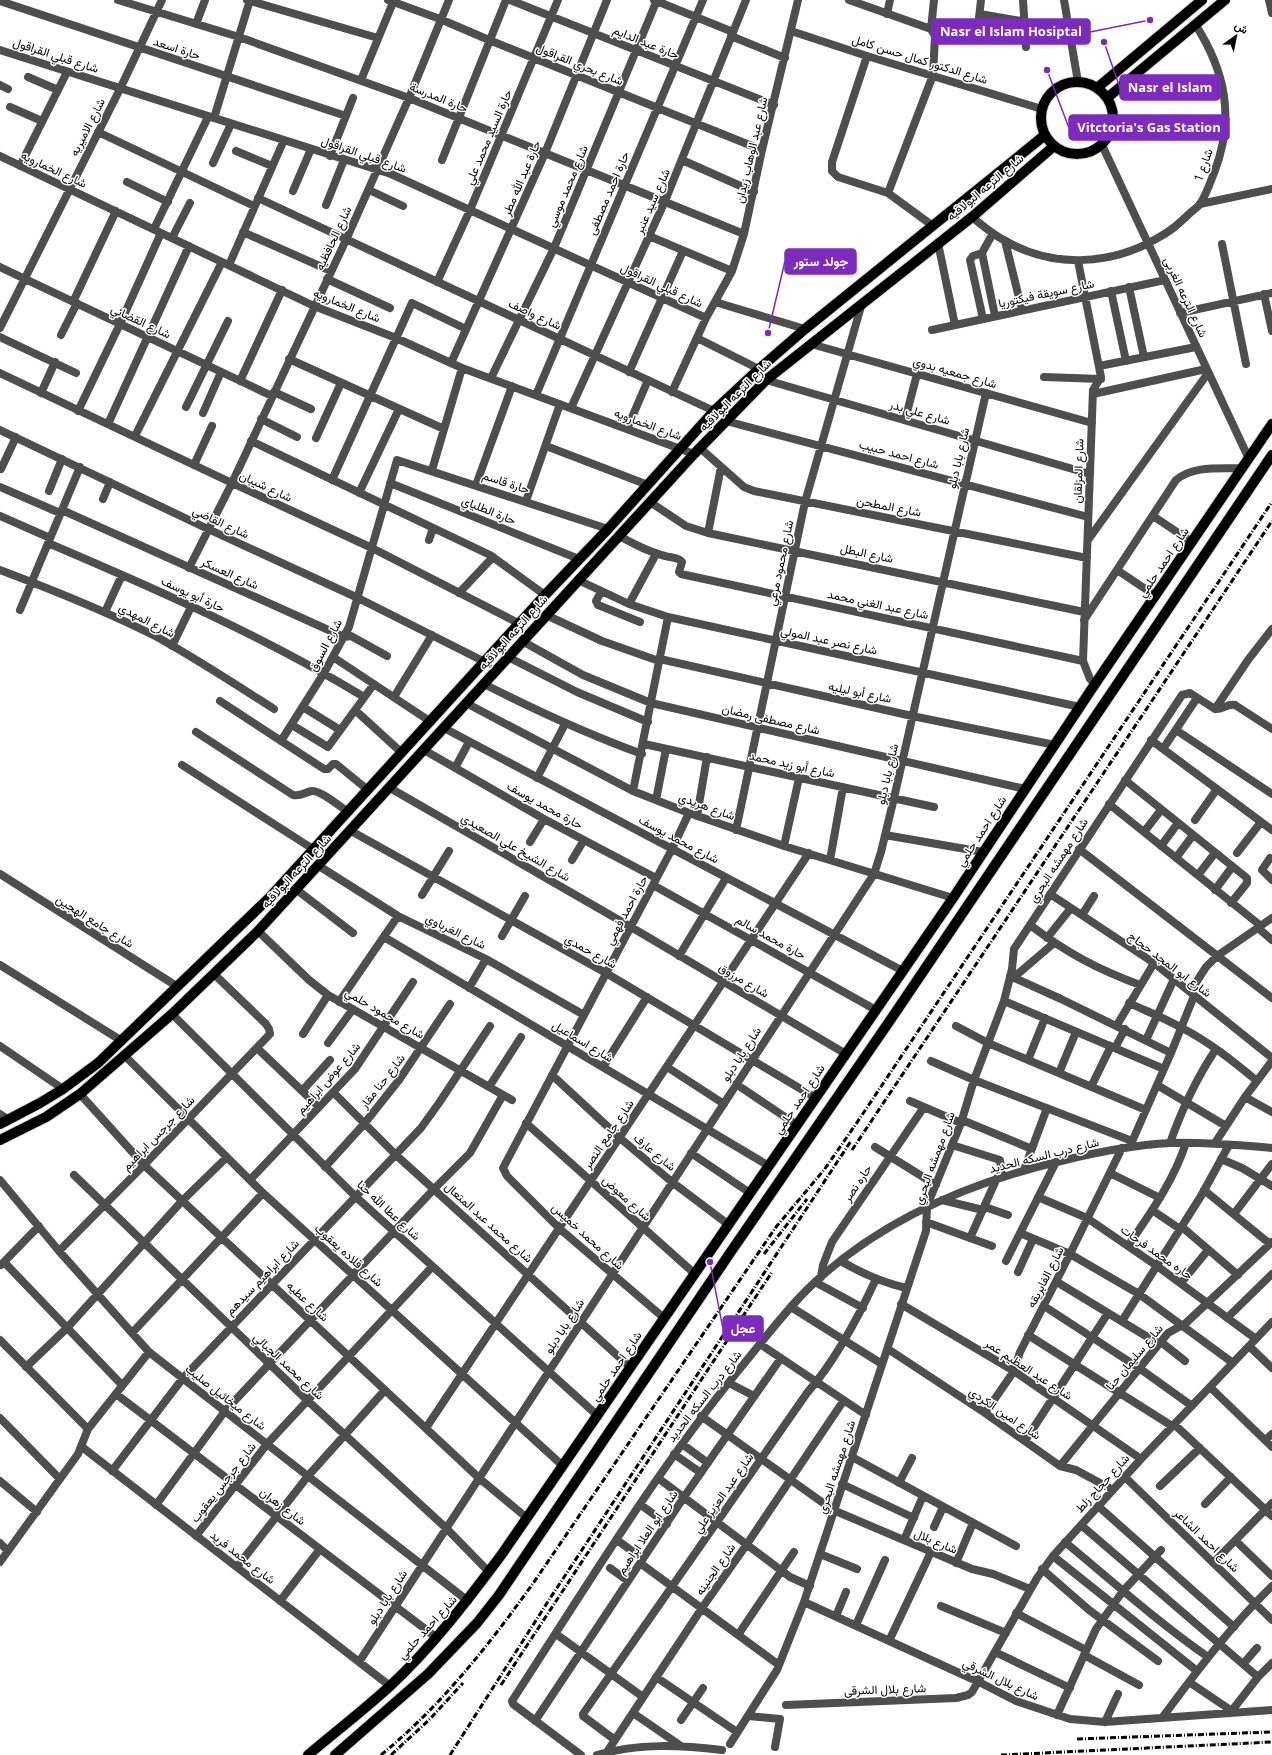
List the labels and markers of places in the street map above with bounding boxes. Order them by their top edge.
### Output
callout: Nasr el Islam Hosiptal [932,19,1090,44]
callout: Nasr el Islam [1120,75,1220,100]
callout: Vitctoria's Gas Station [1069,115,1229,140]
callout: جولد ستور [785,249,856,274]
callout: عجل [723,1316,763,1341]

